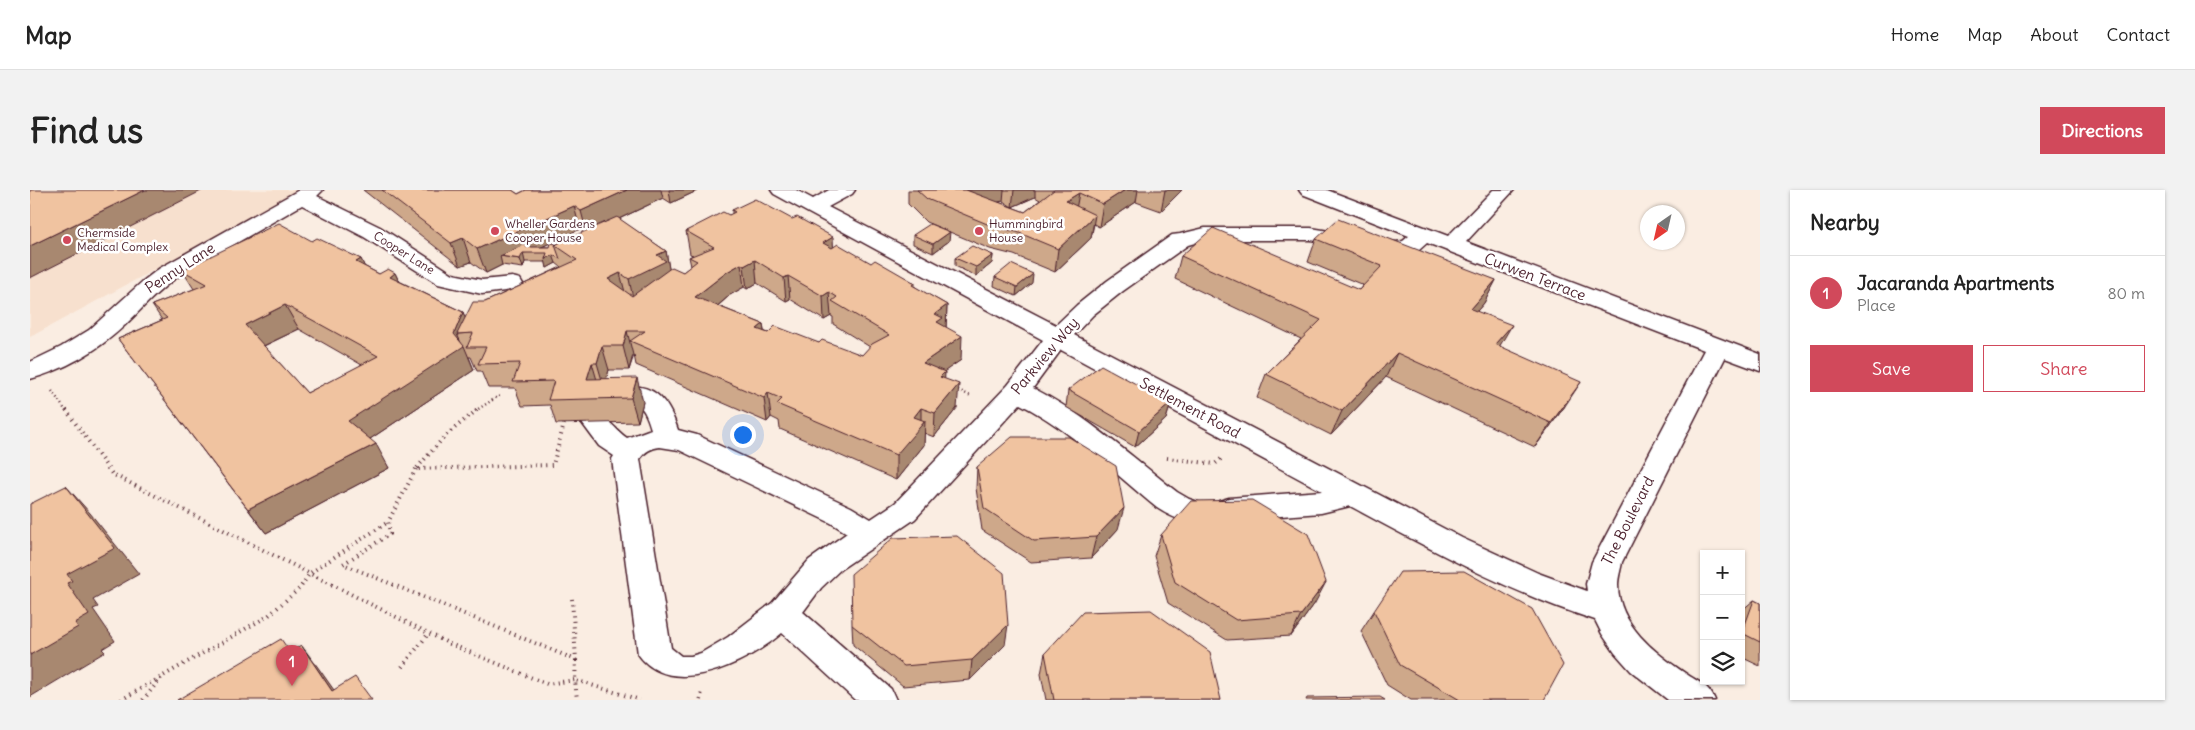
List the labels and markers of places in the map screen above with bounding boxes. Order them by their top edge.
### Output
place label: Wheller Gardens Cooper House [505,216,595,245]
place label: Hummingbird House [989,216,1063,245]
place label: Chermside Medical Complex [77,225,168,254]
marker: Wheller Gardens Cooper House [489,225,501,237]
marker: Hummingbird House [973,225,985,237]
marker: Chermside Medical Complex [61,234,73,246]
pin: 1 [276,645,308,686]

